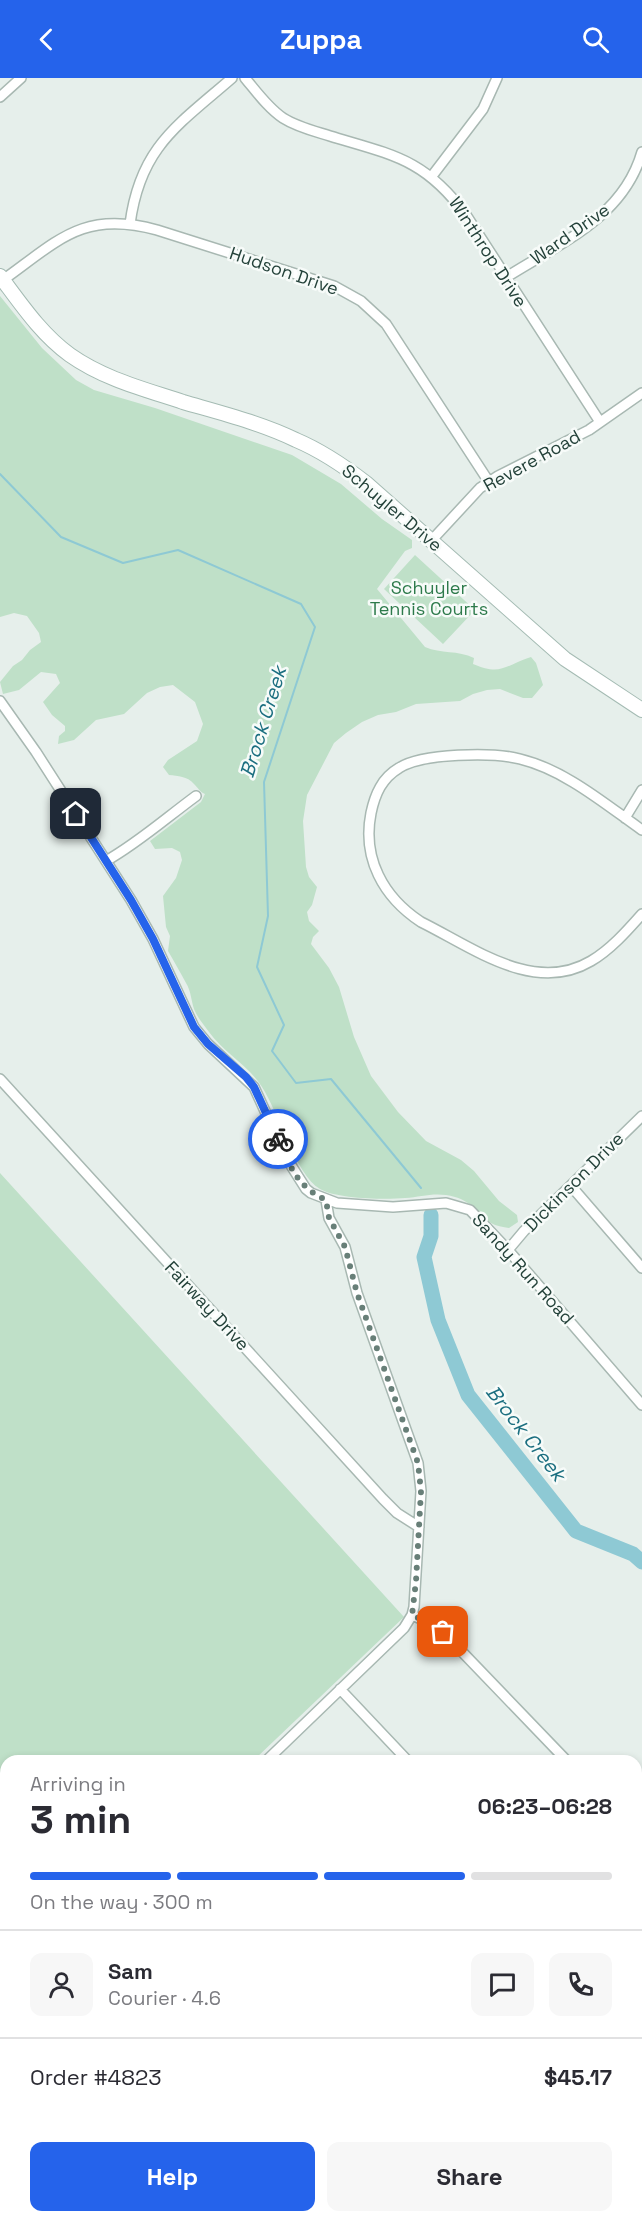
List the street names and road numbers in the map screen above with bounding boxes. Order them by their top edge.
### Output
street label: Winthrop Drive [444,192,533,311]
street label: Ward Drive [526,198,614,269]
street label: Hudson Drive [227,241,342,300]
street label: Revere Road [479,424,584,497]
street label: Schuyler Drive [337,459,447,556]
street label: Dickinson Drive [519,1127,628,1236]
street label: Sandy Run Road [467,1208,579,1329]
street label: Fairway Drive [160,1256,255,1355]

